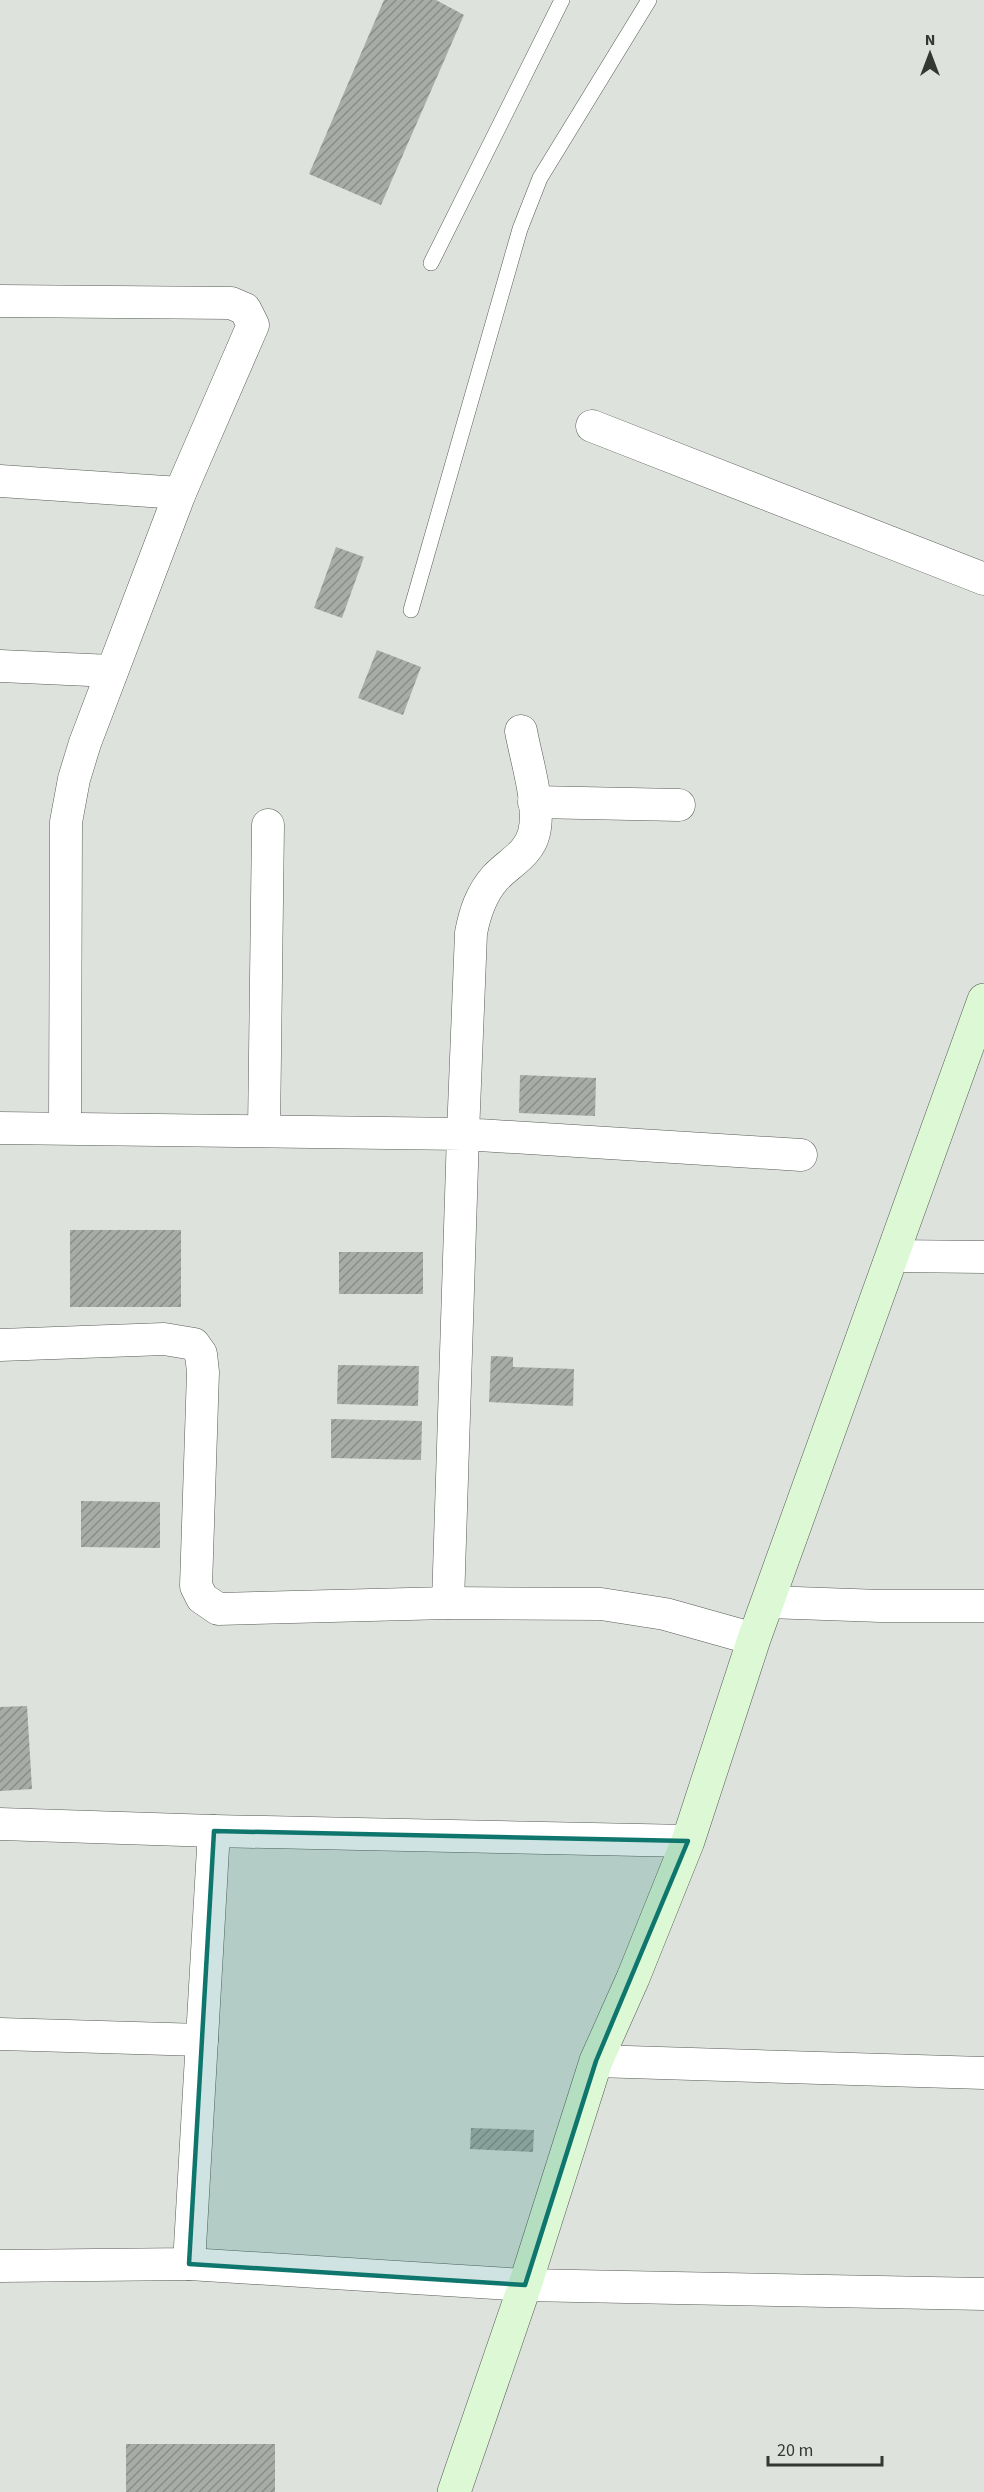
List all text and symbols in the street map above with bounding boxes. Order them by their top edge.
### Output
north arrow [900,24,960,84]
text: N [925,29,935,51]
scale bar [768,2429,882,2467]
text: 20 m [777,2438,813,2463]

